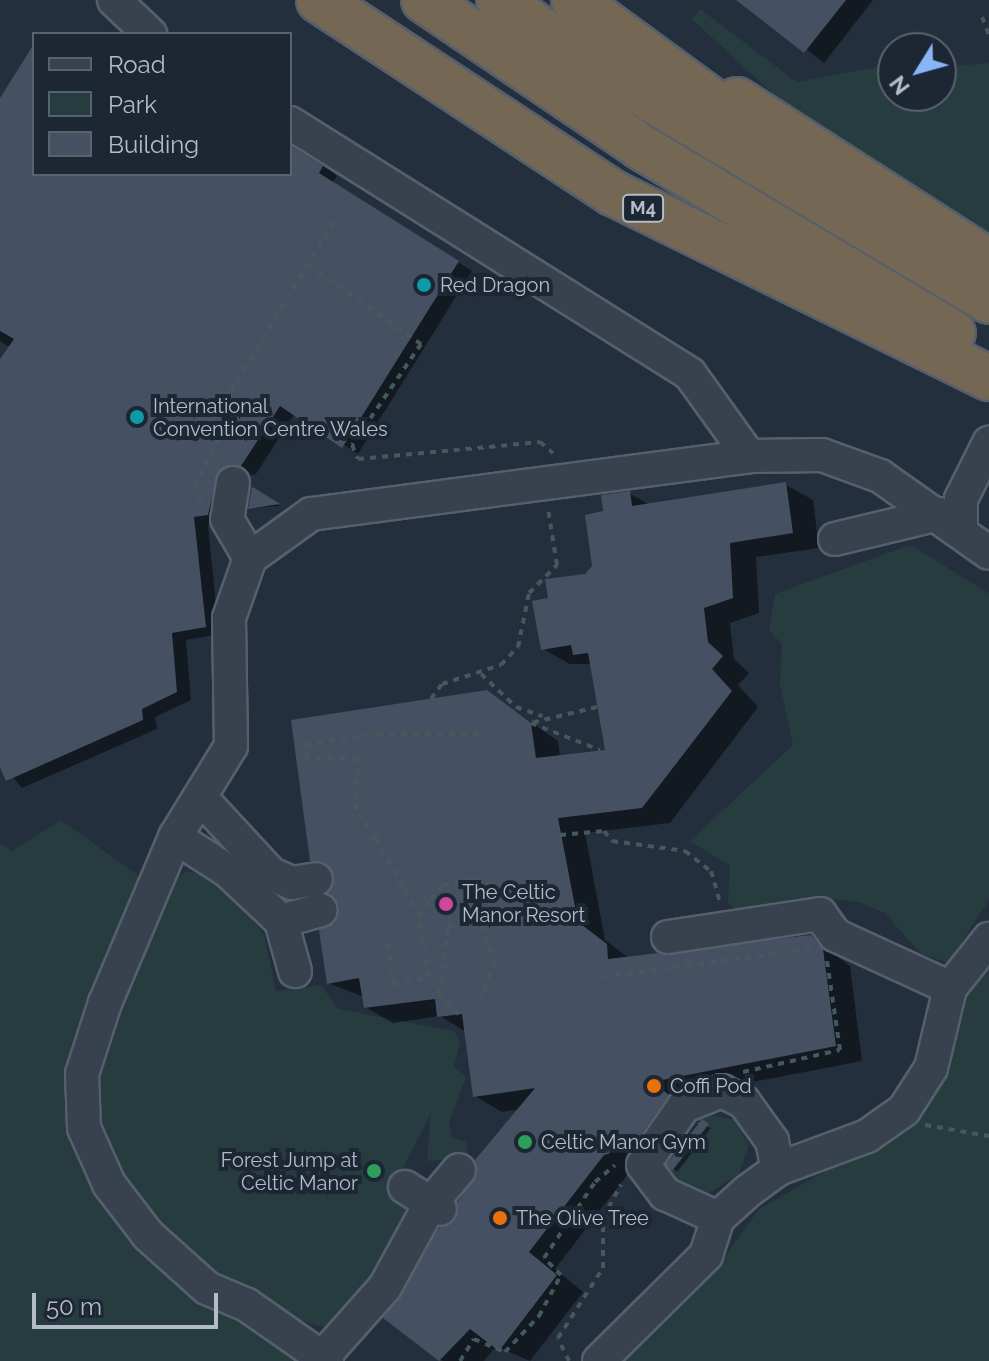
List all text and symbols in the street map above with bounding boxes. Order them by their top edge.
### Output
legend [32,32,292,176]
north arrow [877,32,957,112]
text: Road [108,50,166,79]
text: N [884,71,915,100]
text: Park [108,90,157,119]
text: Building [108,130,199,159]
road number: M4 [621,194,665,222]
place label: Red Dragon [440,273,550,297]
marker: Red Dragon [415,276,433,294]
place label: International Convention Centre Wales [153,394,388,441]
marker: International Convention Centre Wales [128,408,146,426]
place label: The Celtic Manor Resort [462,880,586,927]
marker: The Celtic Manor Resort [437,895,455,913]
place label: Coffi Pod [670,1074,752,1098]
marker: Coffi Pod [645,1077,663,1095]
place label: Celtic Manor Gym [541,1130,706,1154]
marker: Celtic Manor Gym [516,1133,534,1151]
place label: Forest Jump at Celtic Manor [220,1148,358,1195]
marker: Forest Jump at Celtic Manor [365,1162,383,1180]
place label: The Olive Tree [516,1206,649,1230]
marker: The Olive Tree [491,1209,509,1227]
scale bar [36,1277,222,1327]
text: 50 m [46,1292,102,1321]

